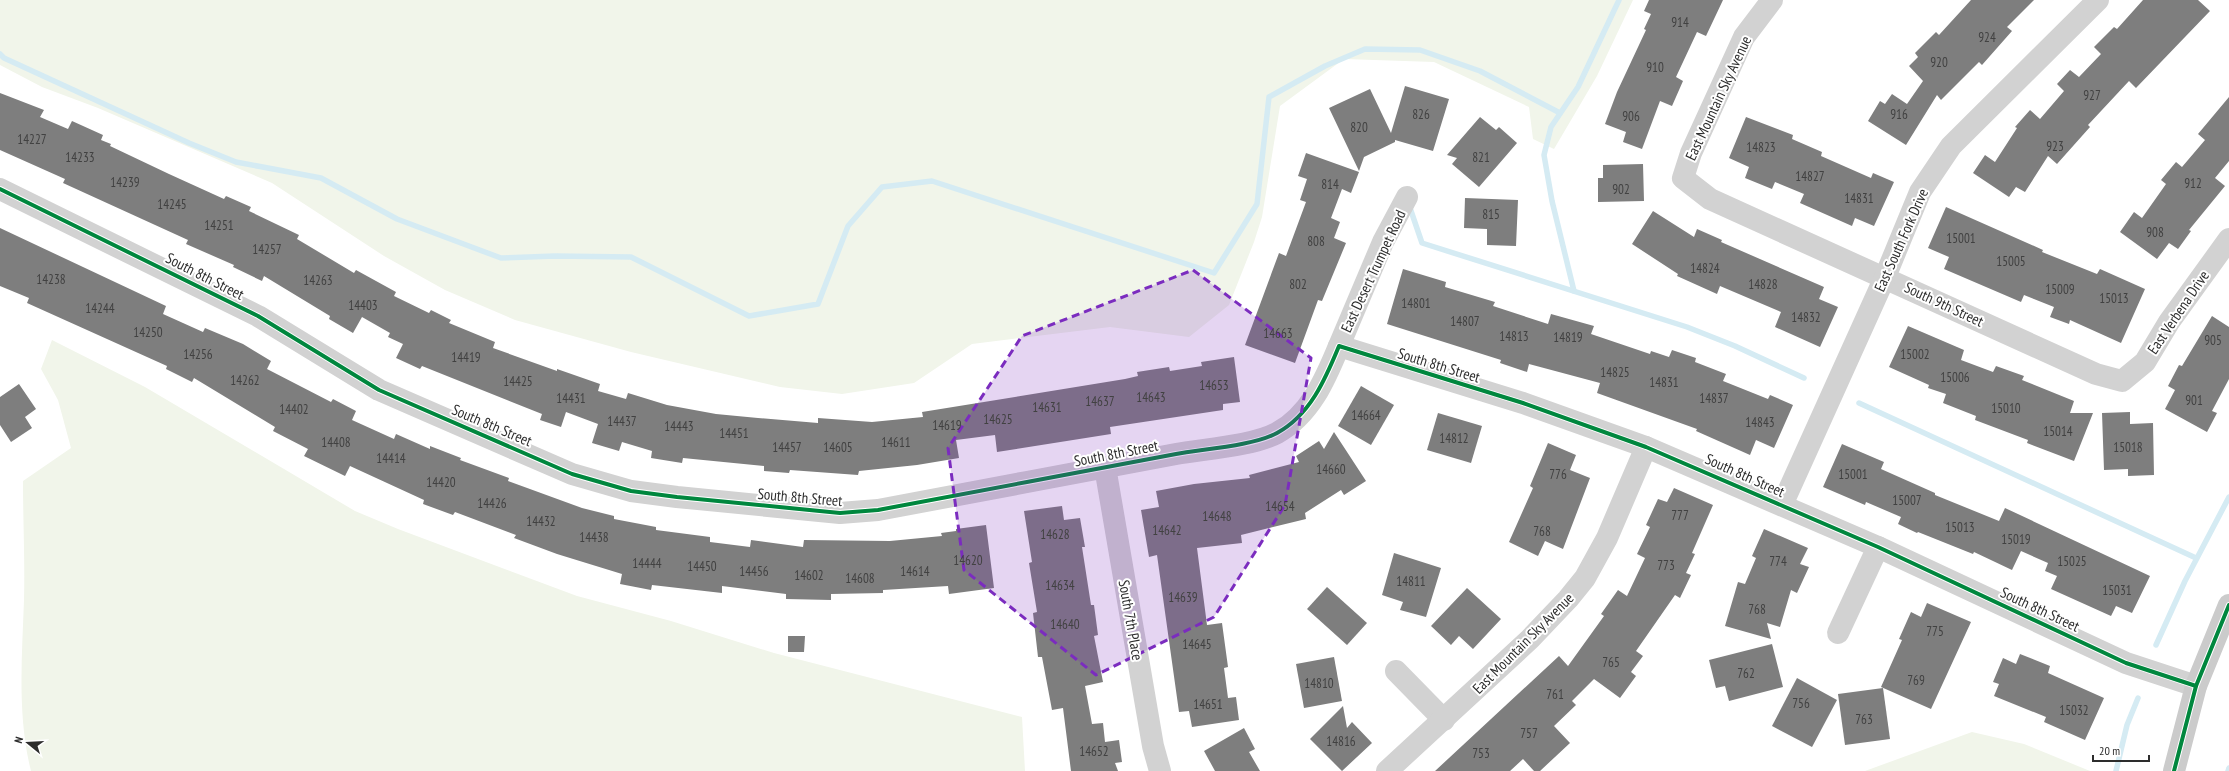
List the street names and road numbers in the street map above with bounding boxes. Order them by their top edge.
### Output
street label: East Mountain Sky Avenue [1681,33,1755,163]
street label: East South Fork Drive [1870,186,1932,294]
street label: East Desert Trumpet Road [1336,207,1410,335]
street label: South 8th Street [163,248,247,304]
street label: East Verbena Drive [2143,267,2213,357]
street label: South 9th Street [1901,277,1987,331]
street label: South 8th Street [1396,343,1482,387]
street label: South 8th Street [449,400,535,450]
street label: South 8th Street [1072,436,1160,470]
street label: South 8th Street [1702,449,1788,501]
street label: South 8th Street [757,484,843,510]
street label: South 7th Place [1115,578,1147,662]
street label: South 8th Street [1997,582,2083,636]
street label: East Mountain Sky Avenue [1468,588,1578,698]

